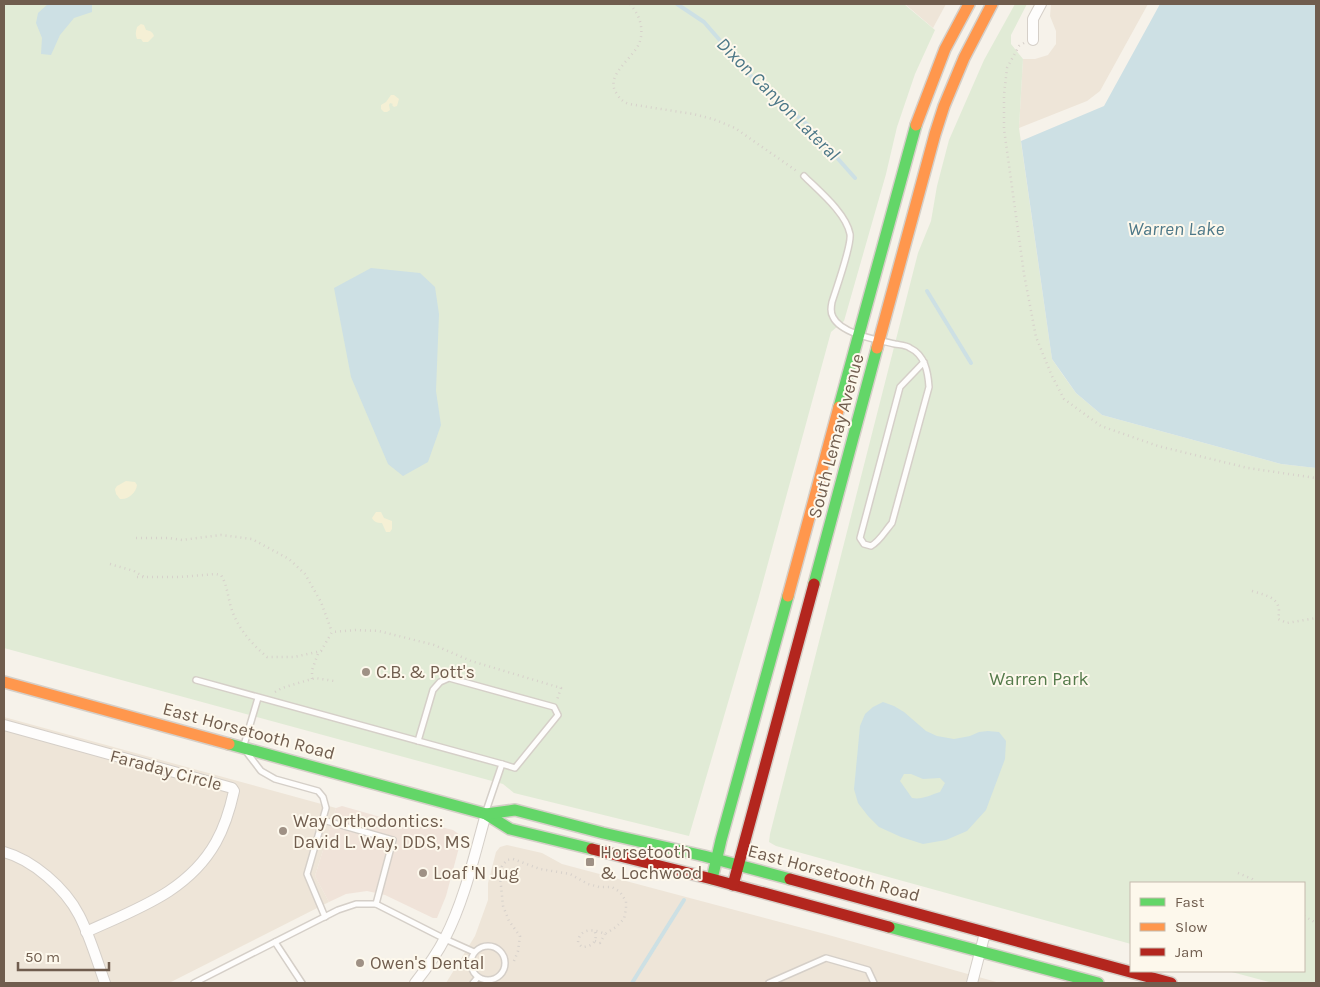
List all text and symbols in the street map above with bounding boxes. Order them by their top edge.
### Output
water label: Dixon Canyon Lateral [712,33,844,165]
water label: Warren Lake [1128,218,1224,240]
street label: South Lemay Avenue [803,351,869,521]
place label: C.B. & Pott's [376,661,475,683]
marker: C.B. & Pott's [360,666,372,678]
park label: Warren Park [989,668,1089,690]
street label: East Horsetooth Road [160,697,338,765]
street label: Faraday Circle [108,744,224,796]
place label: Way Orthodontics: David L. Way, DDS, MS [293,810,471,853]
marker: Way Orthodontics: David L. Way, DDS, MS [277,825,289,837]
street label: East Horsetooth Road [745,839,923,907]
place label: Horsetooth & Lochwood [600,841,703,884]
marker: Horsetooth & Lochwood [584,856,596,868]
place label: Loaf 'N Jug [433,862,519,884]
marker: Loaf 'N Jug [417,867,429,879]
legend [1130,882,1305,972]
text: Fast [1175,893,1205,911]
text: Slow [1175,918,1207,936]
scale bar [18,940,109,972]
text: Jam [1175,943,1203,961]
text: 50 m [25,948,60,966]
place label: Owen's Dental [370,952,485,974]
marker: Owen's Dental [354,957,366,969]

